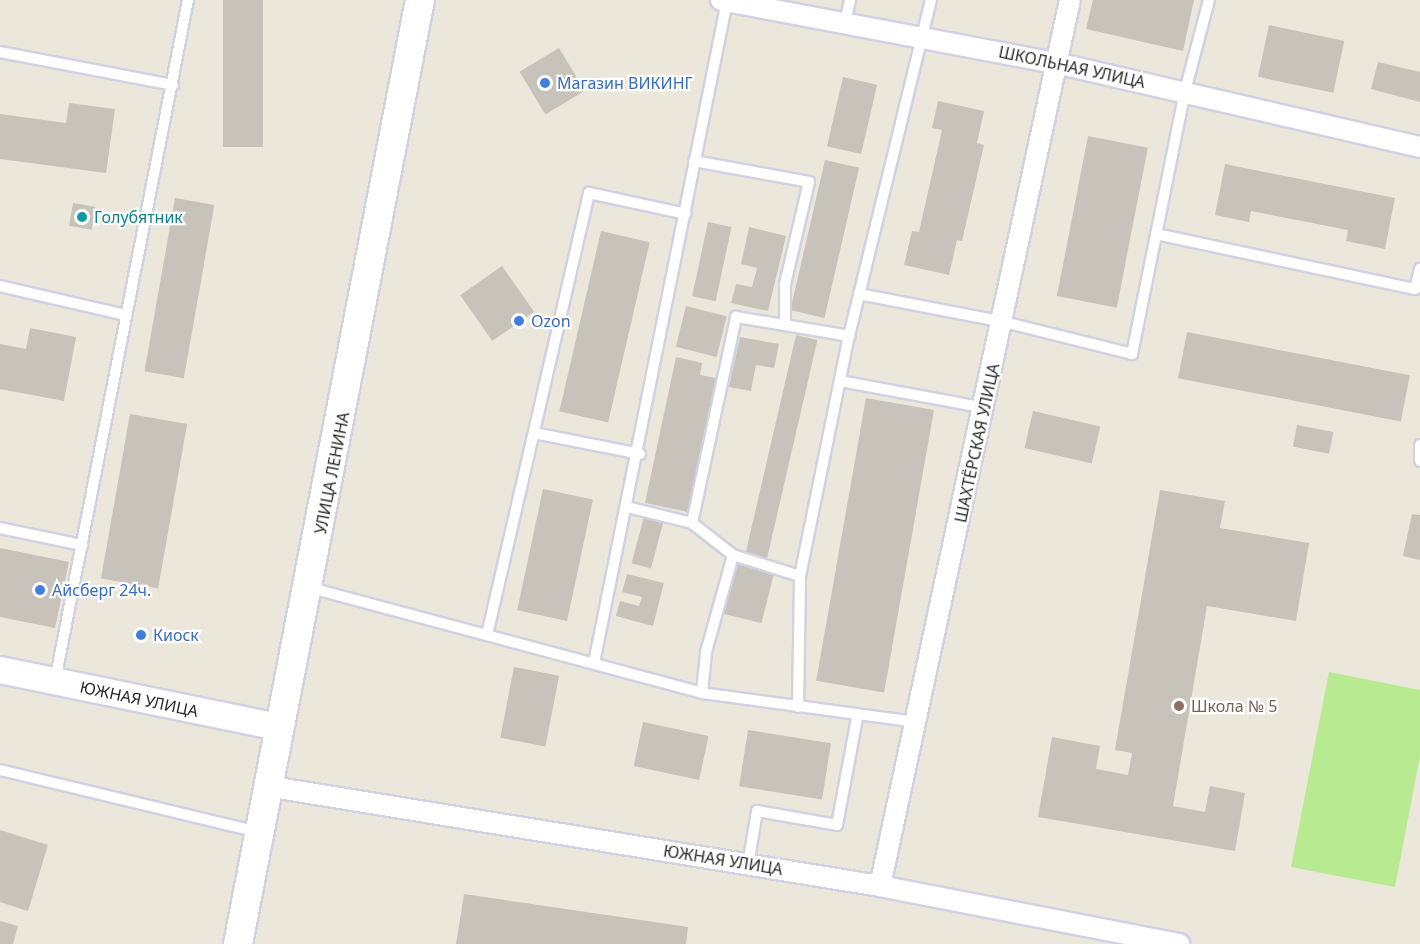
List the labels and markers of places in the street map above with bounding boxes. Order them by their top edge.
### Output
place label: Магазин ВИКИНГ [557,73,693,93]
marker: Магазин ВИКИНГ [538,76,552,90]
place label: Голубятник [94,207,183,227]
marker: Голубятник [75,210,89,224]
place label: Ozon [531,311,571,331]
marker: Ozon [512,314,526,328]
place label: Айсберг 24ч. [52,580,151,600]
marker: Айсберг 24ч. [33,583,47,597]
place label: Киоск [153,625,199,645]
marker: Киоск [134,628,148,642]
place label: Школа № 5 [1191,696,1277,716]
marker: Школа № 5 [1172,699,1186,713]

